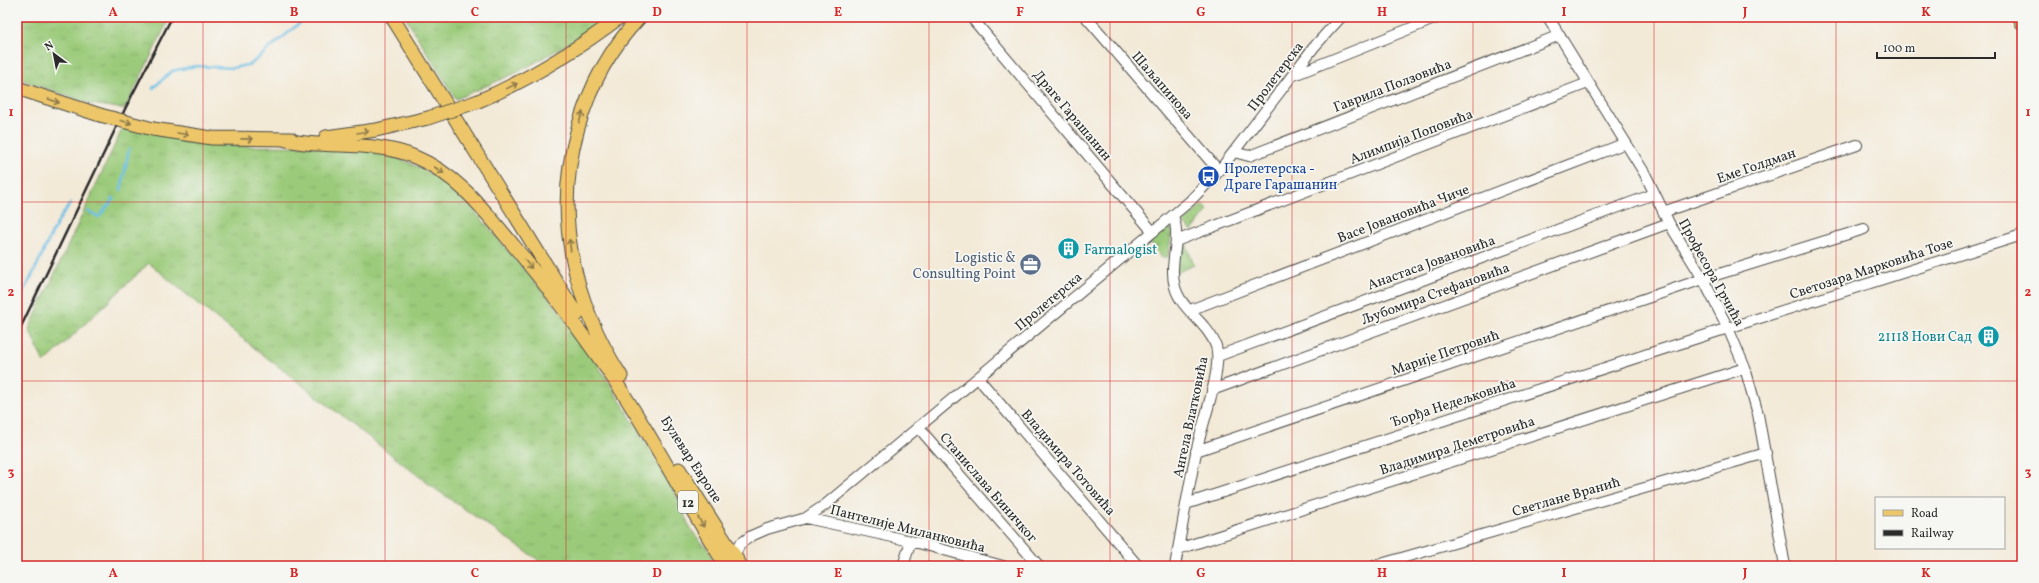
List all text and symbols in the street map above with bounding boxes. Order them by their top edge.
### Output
text: A [108,4,118,22]
text: B [290,4,299,22]
text: C [471,4,479,22]
text: D [652,4,662,22]
text: E [834,4,842,22]
text: F [1016,4,1024,22]
text: G [1196,4,1206,22]
text: H [1377,4,1387,22]
text: I [1562,4,1567,22]
text: J [1742,4,1748,22]
text: K [1921,4,1931,22]
north arrow [34,34,74,74]
scale bar [1877,34,1995,60]
text: N [42,38,57,55]
street label: Пролетерска [1244,38,1309,116]
text: 100 m [1883,41,1916,57]
street label: Шаљапинова [1127,48,1197,124]
street label: Гаврила Ползовића [1331,55,1454,118]
street label: Драге Гарашанин [1028,66,1116,166]
one-way arrow [505,82,517,90]
one-way arrow [47,98,60,105]
text: 1 [8,104,14,122]
text: 1 [2025,104,2031,122]
street label: Алимпија Поповића [1347,105,1476,170]
one-way arrow [578,111,585,124]
one-way arrow [120,119,133,126]
one-way arrow [356,128,369,136]
one-way arrow [176,131,189,139]
one-way arrow [240,135,253,143]
street label: Еме Голдман [1714,144,1799,189]
place label: Пролетерска - Драге Гарашанин [1224,160,1338,195]
bus stop icon: Пролетерска - Драге Гарашанин [1195,163,1221,189]
one-way arrow [433,166,444,174]
street label: Васе Јовановића Чиче [1335,180,1472,248]
street label: Професора Грчића [1673,215,1748,330]
street label: Анастаса Јовановића [1365,231,1498,295]
street label: Светозара Марковића Тозе [1787,234,1956,305]
building icon: Farmalogist [1055,236,1081,262]
one-way arrow [567,239,574,252]
place label: Farmalogist [1084,241,1157,260]
place label: Logistic & Consulting Point [913,249,1016,284]
office icon: Logistic & Consulting Point [1018,252,1044,278]
one-way arrow [524,258,533,269]
street label: Љубомира Стефановића [1359,259,1512,330]
street label: Пролетерска [1011,268,1087,336]
text: 2 [8,284,15,302]
text: 2 [2025,284,2032,302]
building icon: 21118 Нови Сад [1975,323,2001,349]
street label: Марије Петровић [1389,326,1502,381]
place label: 21118 Нови Сад [1878,328,1972,347]
street label: Ангела Влатковића [1169,355,1214,480]
street label: Ђорђа Недељковића [1388,374,1519,433]
street label: Владимира Тотовића [1016,406,1119,520]
street label: Владимира Деметровића [1377,412,1537,481]
street label: Булевар Европе [655,413,726,507]
street label: Станислава Биничког [935,429,1041,547]
text: 3 [8,464,15,482]
text: 3 [2025,464,2032,482]
street label: Светлане Вранић [1510,473,1623,522]
road number: 12 [678,491,698,513]
legend [1875,497,2005,549]
street label: Пантелије Миланковића [828,501,987,558]
text: Road [1911,506,1938,522]
one-way arrow [697,516,705,528]
text: Railway [1911,526,1954,542]
text: A [108,565,118,583]
text: B [290,565,299,583]
text: C [471,565,479,583]
text: D [652,565,662,583]
text: E [834,565,842,583]
text: F [1016,565,1024,583]
text: G [1196,565,1206,583]
text: H [1377,565,1387,583]
text: I [1562,565,1567,583]
text: J [1742,565,1748,583]
text: K [1921,565,1931,583]

